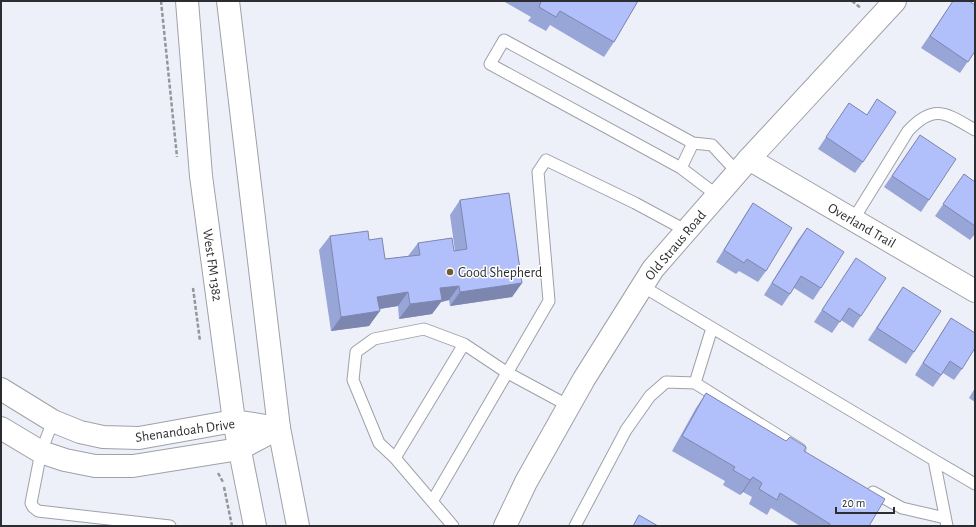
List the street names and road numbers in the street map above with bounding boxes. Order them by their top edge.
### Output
street label: Overland Trail [825,201,898,251]
street label: Old Straus Road [643,208,709,283]
street label: West FM 1382 [200,228,224,302]
street label: Shenandoah Drive [135,417,236,445]

